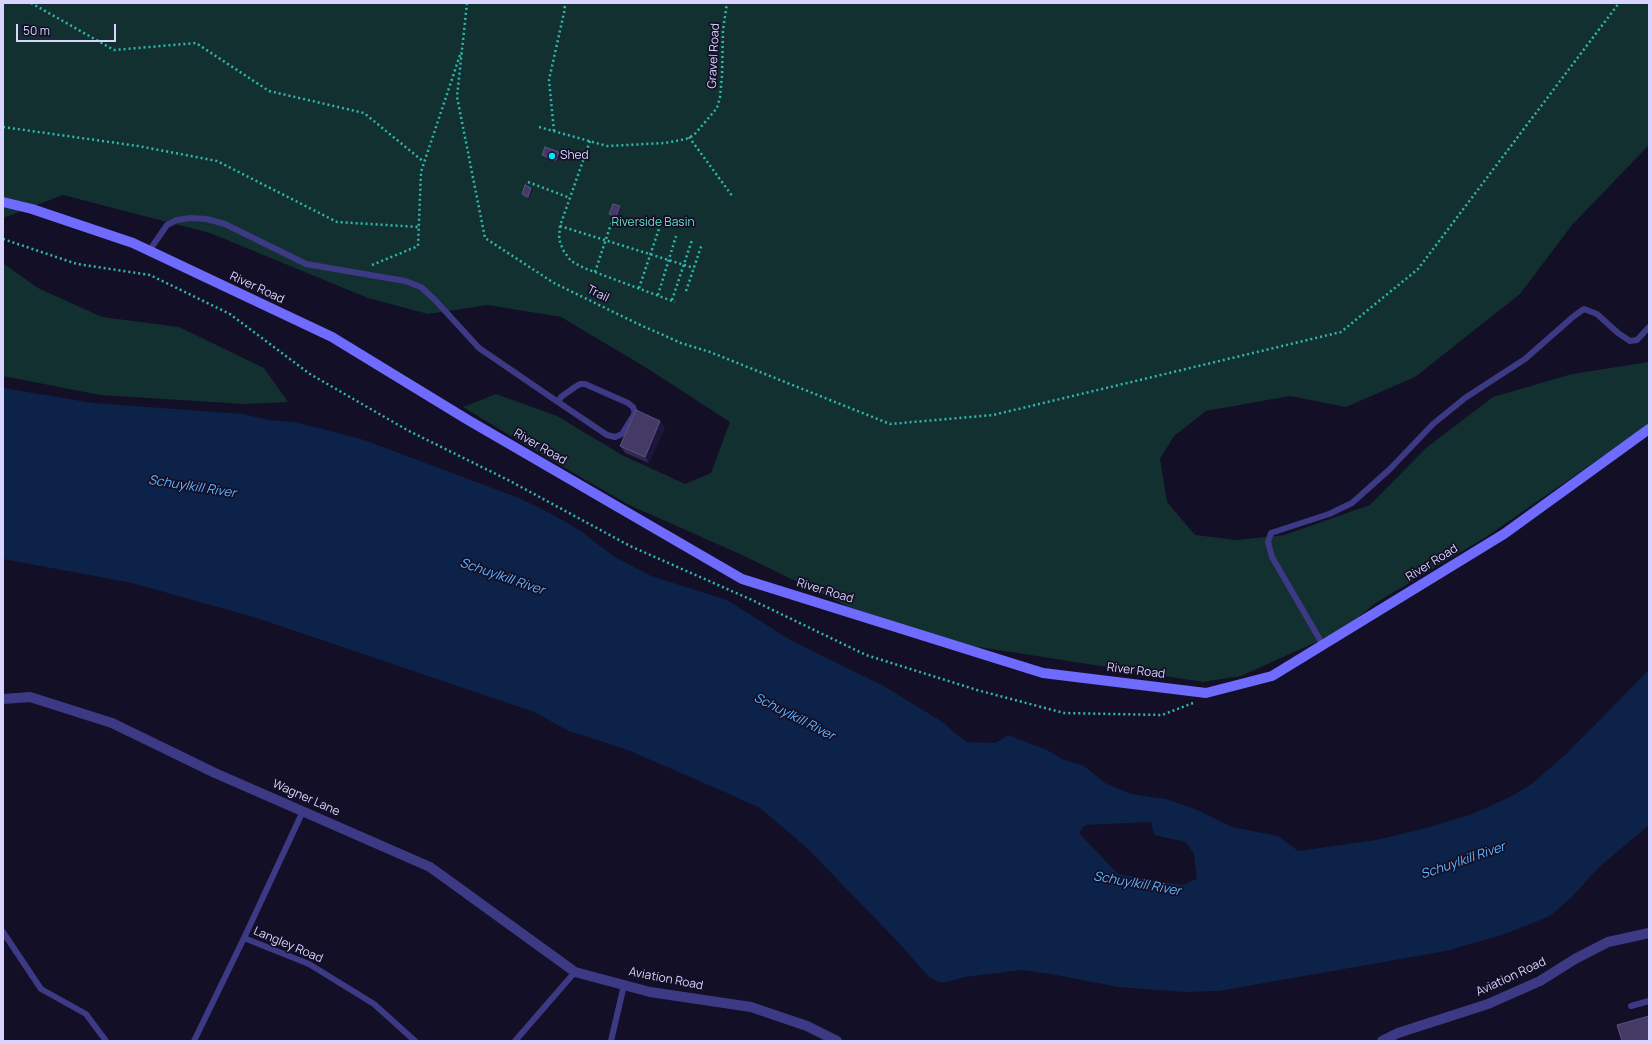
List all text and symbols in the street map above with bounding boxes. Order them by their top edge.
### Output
scale bar [18,16,118,42]
text: 50 m [23,22,50,39]
street label: Gravel Road [705,23,723,89]
place label: Shed [560,149,589,163]
marker: Shed [547,151,557,161]
park label: Riverside Basin [611,216,695,230]
street label: River Road [227,269,287,307]
street label: Trail [585,283,611,305]
street label: River Road [511,426,569,468]
water label: Schuylkill River [147,472,237,502]
street label: River Road [1403,541,1461,585]
water label: Schuylkill River [458,555,546,599]
street label: River Road [795,576,855,606]
street label: River Road [1106,660,1166,682]
water label: Schuylkill River [751,690,837,744]
street label: Wagner Lane [270,777,342,819]
water label: Schuylkill River [1419,839,1507,883]
water label: Schuylkill River [1092,869,1182,899]
street label: Langley Road [251,924,325,966]
street label: Aviation Road [1474,955,1548,999]
street label: Aviation Road [628,965,704,993]

